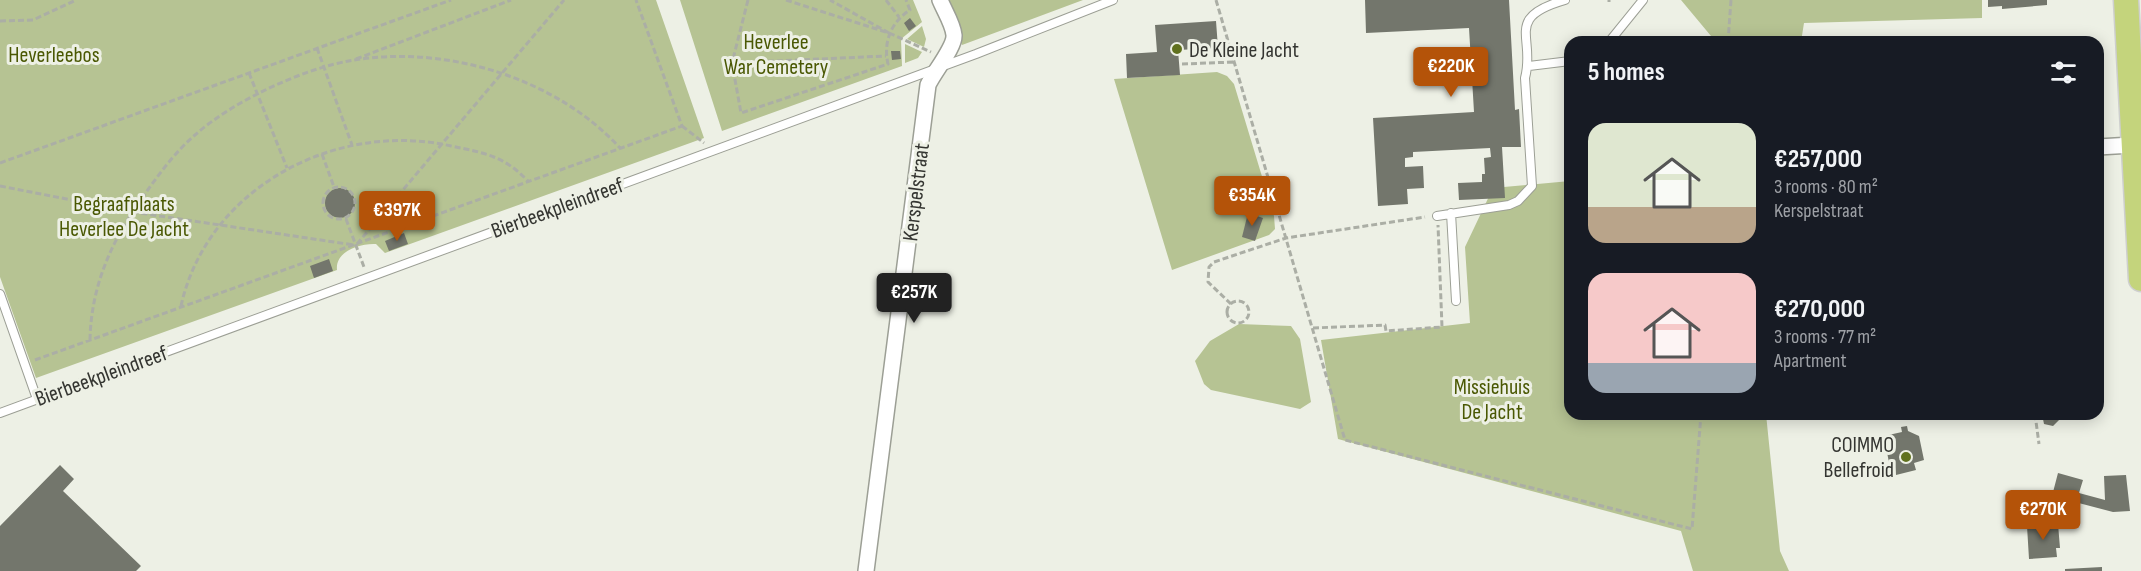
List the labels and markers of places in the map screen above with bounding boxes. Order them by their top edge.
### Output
place label: De Kleine Jacht [1189,37,1299,64]
marker: De Kleine Jacht [1170,42,1184,56]
pin: €220K [1409,47,1493,98]
pin: €354K [1210,176,1294,227]
pin: €397K [355,191,439,242]
pin: €257K [872,273,956,324]
place label: COIMMO Bellefroid [1824,432,1894,484]
marker: COIMMO Bellefroid [1899,450,1913,464]
pin: €270K [2001,490,2085,541]

